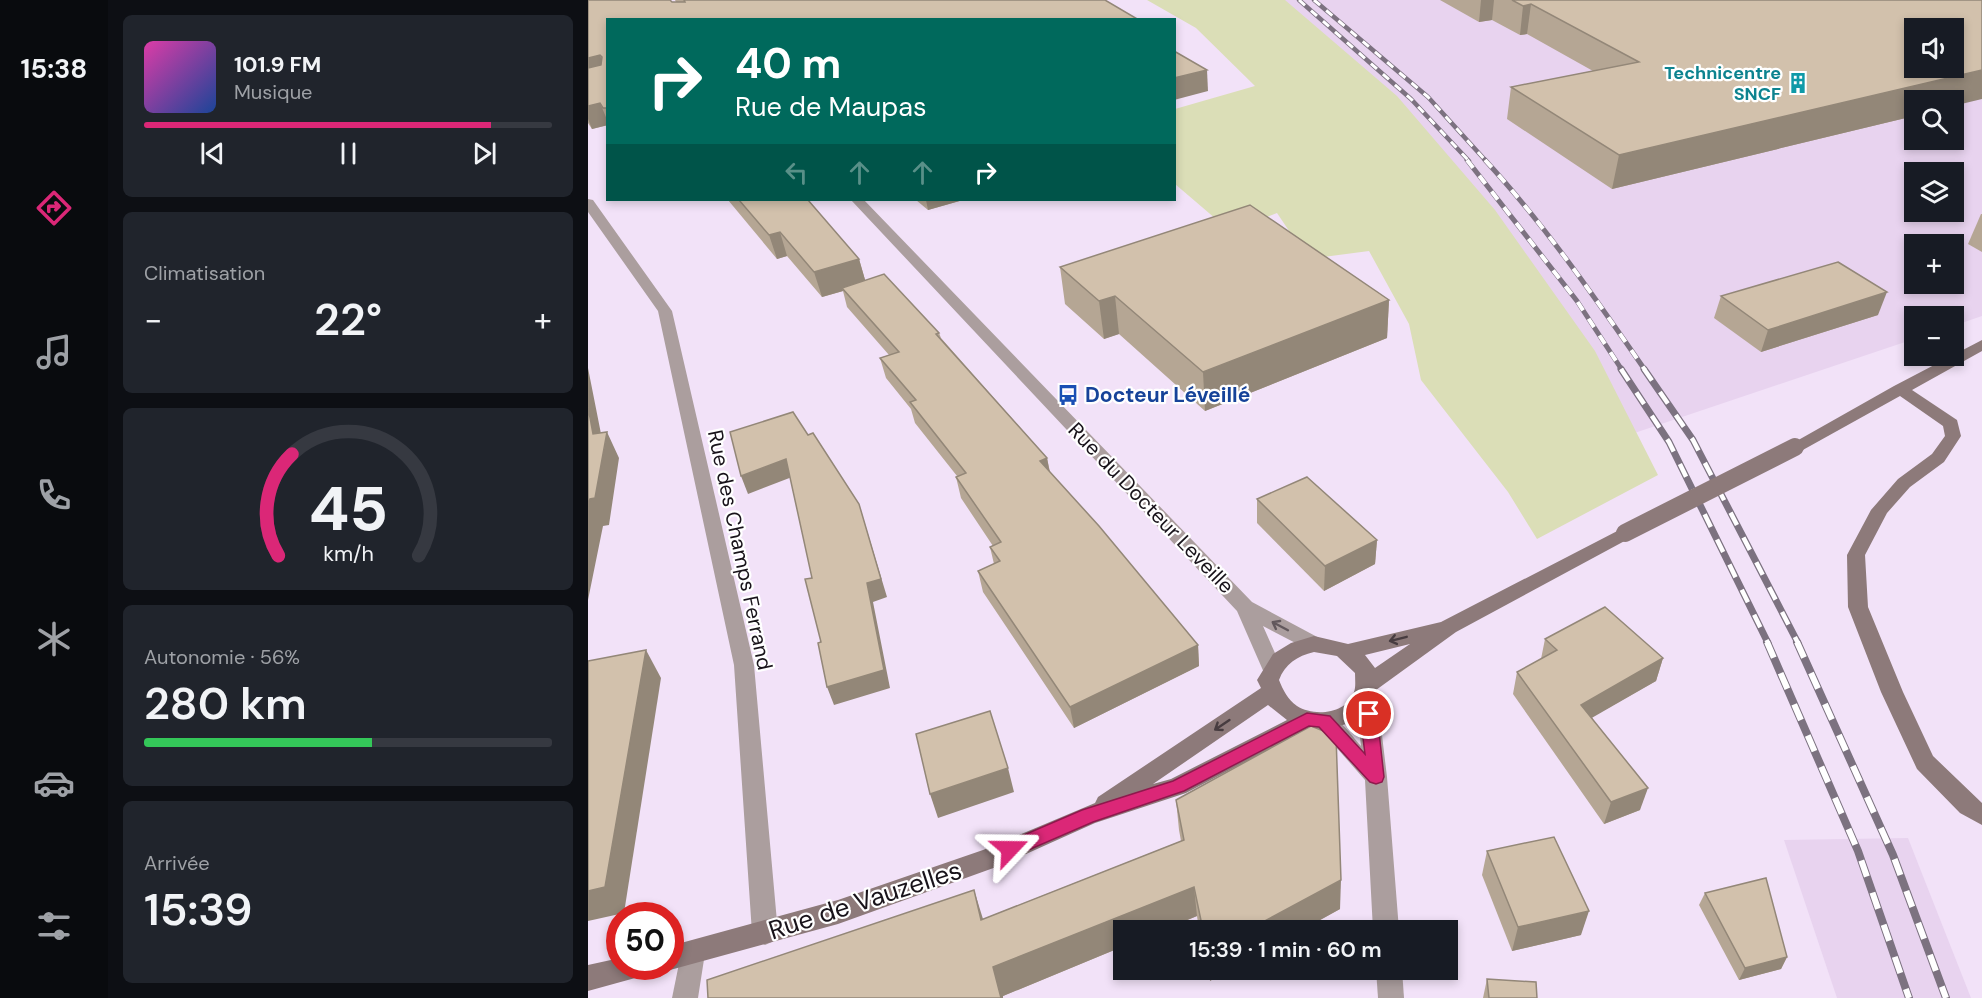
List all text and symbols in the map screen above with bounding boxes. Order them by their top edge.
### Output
map controls [1904,18,1964,366]
button: sound [1904,18,1964,78]
text: 40 m [735,36,841,91]
icon: right [636,42,714,120]
text: 101.9 FM [234,50,321,79]
text: 15:38 [21,51,87,86]
place label: Technicentre SNCF [1664,61,1781,106]
building icon: Technicentre SNCF [1786,71,1810,95]
text: Musique [234,79,312,105]
text: Rue de Maupas [735,89,926,124]
button: search [1904,90,1964,150]
icon: previous [196,137,229,170]
icon: pause [332,137,365,170]
icon: next [468,137,501,170]
icon: left [780,156,813,189]
icon: ahead [843,156,876,189]
icon: ahead [906,156,939,189]
icon: right [969,156,1002,189]
button: layers [1904,162,1964,222]
icon: directions [33,187,75,229]
button: + [1904,234,1964,294]
text: Climatisation [144,260,265,286]
text: 22° [314,290,382,349]
text: − [144,298,162,341]
text: + [534,298,552,341]
button: − [1904,306,1964,366]
icon: music [33,331,75,373]
place label: Docteur Léveillé [1085,381,1250,409]
bus stop icon: Docteur Léveillé [1056,383,1080,407]
street label: Rue du Docteur Leveille [1062,416,1240,600]
street label: Rue des Champs Ferrand [701,427,779,673]
text: 45 [308,468,388,549]
icon: phone [33,474,75,516]
text: km/h [323,540,373,568]
icon: climate [33,618,75,660]
one-way arrow [1272,620,1289,632]
one-way arrow [1389,634,1408,646]
text: Autonomie · 56% [144,644,300,670]
text: 280 km [144,674,307,733]
pin [1343,688,1394,739]
icon: arrive [1352,697,1385,730]
one-way arrow [1215,719,1231,731]
icon: car [33,762,75,804]
position arrow [978,817,1042,881]
text: Arrivée [144,850,210,876]
street label: Rue de Vauzelles [764,853,966,947]
text: 15:39 [144,880,253,939]
speed limit sign: 50 [606,902,684,980]
icon: filters [33,905,75,947]
text: 15:39 · 1 min · 60 m [1189,935,1382,964]

